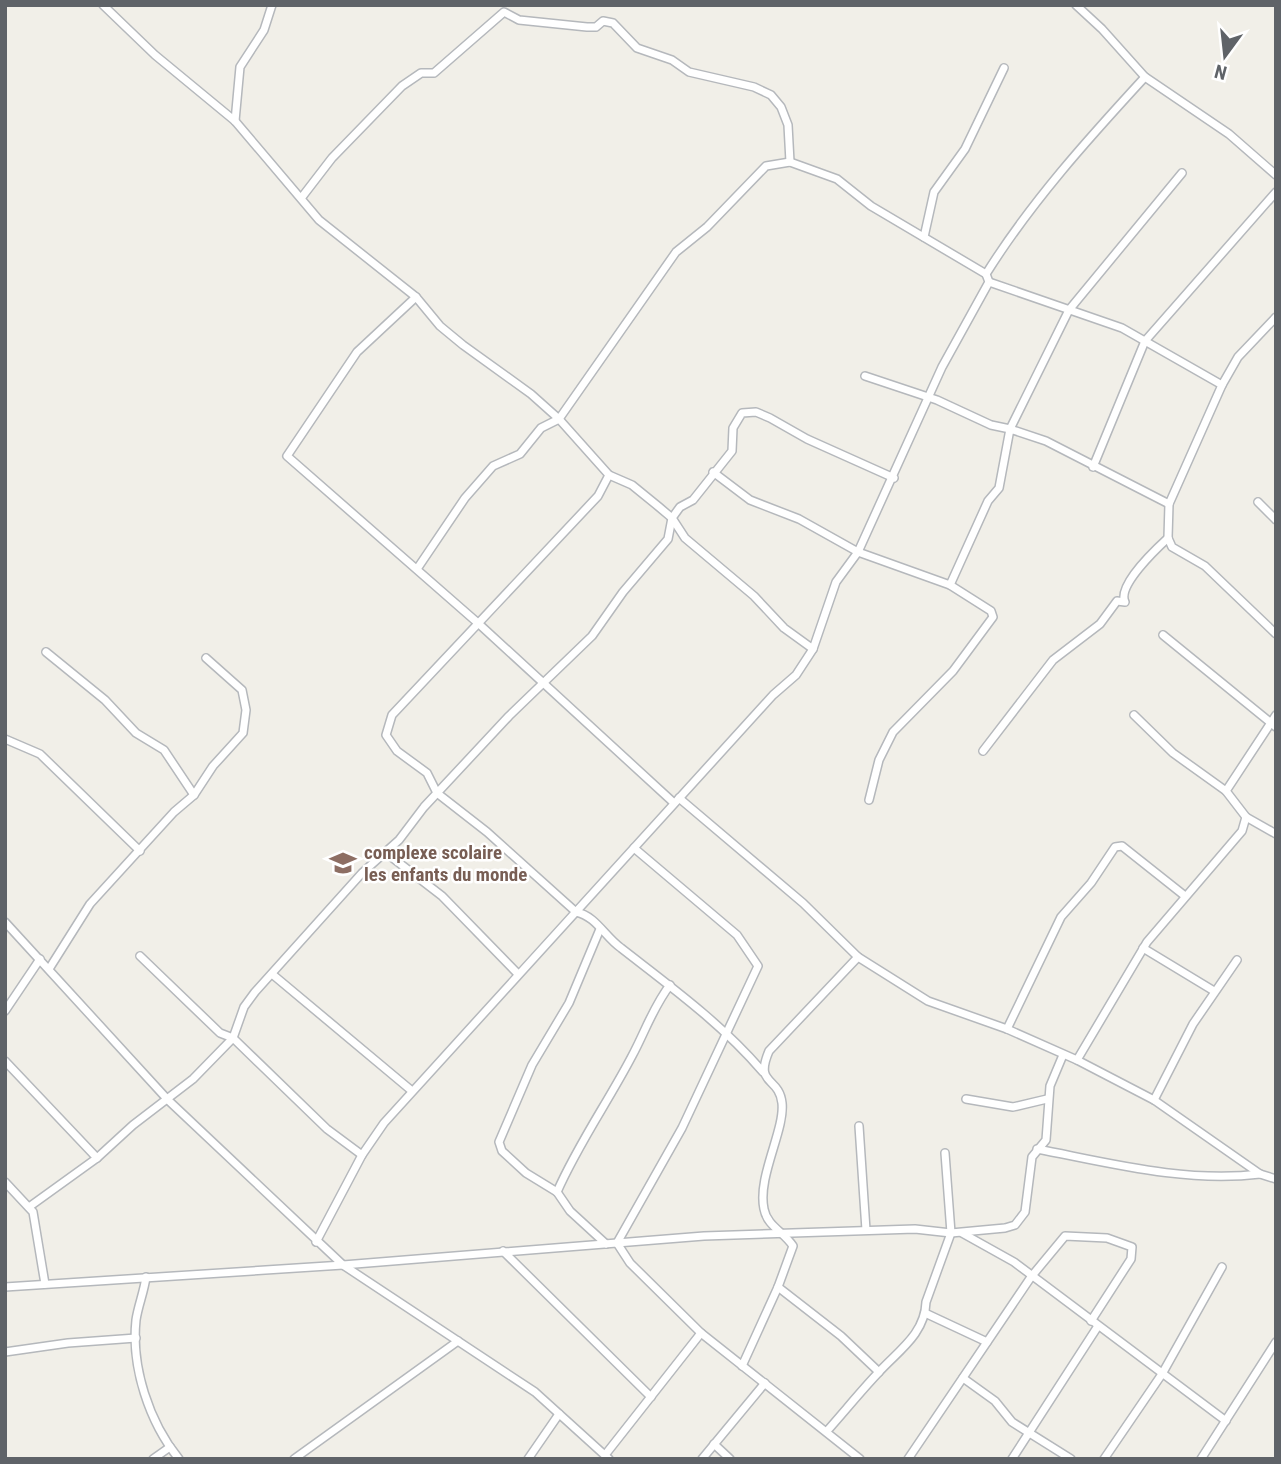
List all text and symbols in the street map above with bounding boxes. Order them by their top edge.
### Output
north arrow [1190,21,1260,91]
text: N [1212,59,1229,85]
place label: complexe scolaire les enfants du monde [364,841,527,886]
school or university icon: complexe scolaire les enfants du monde [328,848,358,878]

